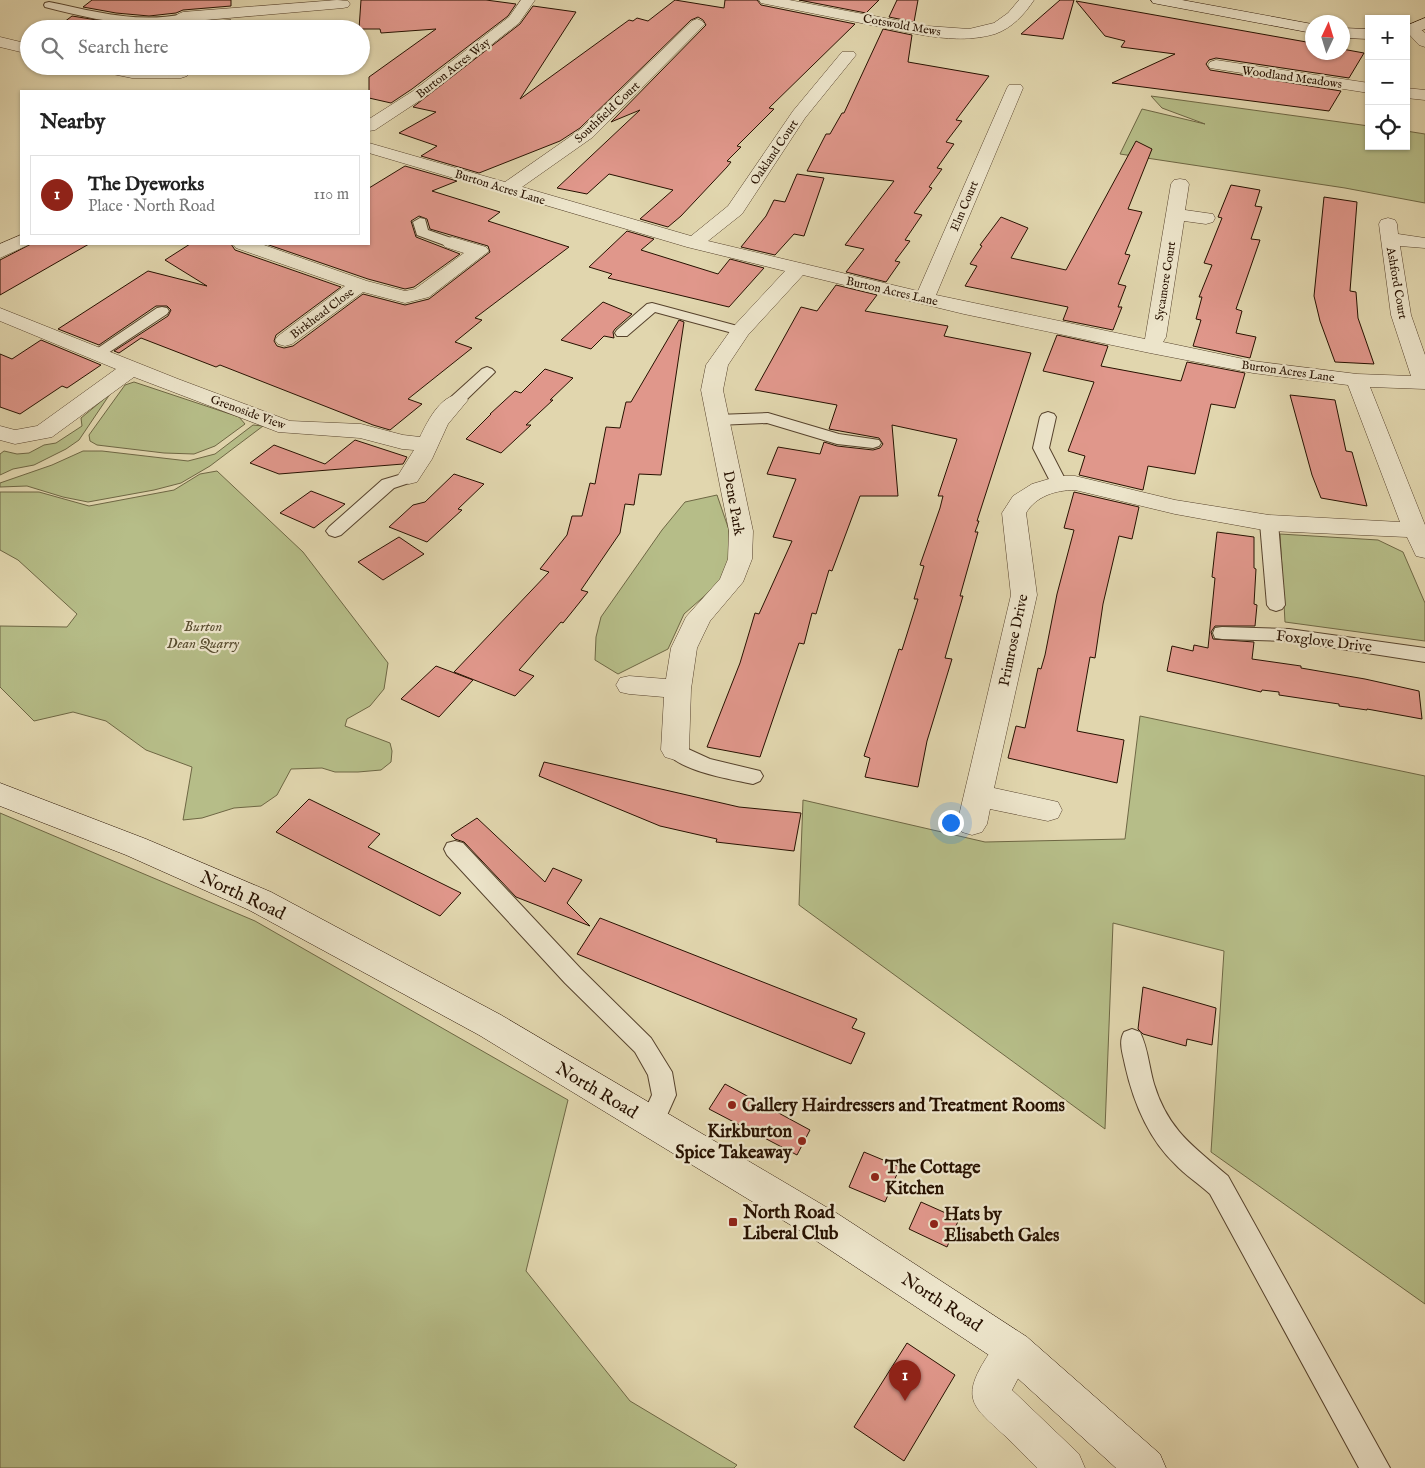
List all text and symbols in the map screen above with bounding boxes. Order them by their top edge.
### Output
street label: Cotswold Mews [862,11,942,40]
north arrow [1305,15,1350,60]
map controls [1365,15,1410,150]
button: + [1365,15,1410,60]
search box [20,20,370,75]
icon: search [38,34,66,62]
street label: Burton Acres Way [413,35,493,102]
text: Search here [78,36,169,60]
button: − [1365,60,1410,105]
street label: Woodland Meadows [1241,63,1343,92]
street label: Southfield Court [572,78,643,146]
button: locate [1365,105,1410,150]
text: Nearby [40,109,105,136]
street label: Oakland Court [747,117,802,188]
street label: Burton Acres Lane [453,167,547,208]
text: The Dyeworks [88,173,204,197]
street label: Elm Court [947,179,982,234]
text: 1 [54,185,60,205]
text: 110 m [313,185,349,205]
text: Place · North Road [88,197,215,217]
street label: Sycamore Court [1152,240,1179,322]
street label: Ashford Court [1383,245,1410,320]
street label: Burton Acres Lane [845,274,940,309]
street label: Birkhead Close [287,284,358,342]
street label: Burton Acres Lane [1240,358,1336,386]
street label: Grenoside View [208,392,288,433]
street label: Dene Park [718,469,749,538]
street label: Primrose Drive [994,592,1033,688]
park label: Burton Dean Quarry [167,617,240,653]
street label: Foxglove Drive [1275,626,1373,657]
your location [938,810,964,836]
street label: North Road [196,867,289,926]
street label: North Road [551,1058,642,1125]
place label: Gallery Hairdressers and Treatment Rooms [742,1095,1066,1118]
marker: Gallery Hairdressers and Treatment Rooms [726,1099,738,1111]
place label: Kirkburton Spice Takeaway [675,1121,793,1165]
marker: Kirkburton Spice Takeaway [796,1135,808,1147]
place label: The Cottage Kitchen [884,1157,981,1201]
marker: The Cottage Kitchen [869,1171,881,1183]
place label: North Road Liberal Club [742,1202,839,1246]
place label: Hats by Elisabeth Gales [944,1204,1060,1248]
marker: North Road Liberal Club [727,1216,739,1228]
marker: Hats by Elisabeth Gales [928,1218,940,1230]
street label: North Road [896,1269,986,1338]
pin: 1 [889,1360,921,1401]

